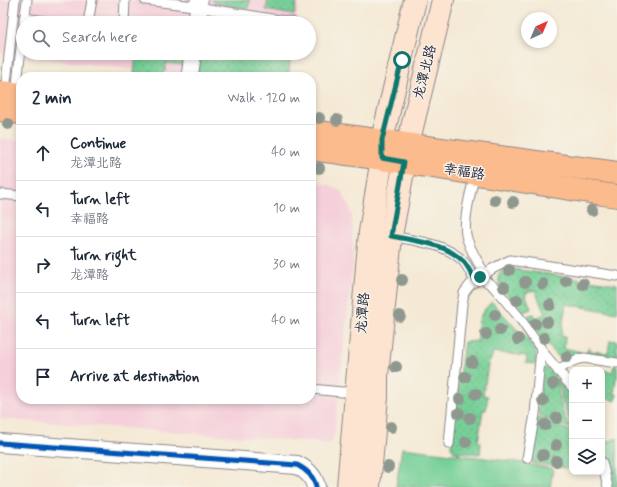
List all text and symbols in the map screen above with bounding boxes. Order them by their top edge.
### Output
north arrow [521,12,557,48]
search box [16,16,316,60]
icon: search [30,27,52,49]
text: Search here [62,28,138,48]
street label: 龙潭北路 [409,43,441,101]
route start [393,51,411,69]
text: 2 min [32,87,72,109]
text: Walk · 120 m [228,90,300,107]
text: Continue [70,134,126,154]
icon: ahead [32,142,54,164]
text: 40 m [271,144,300,161]
text: 龙潭北路 [70,155,122,172]
street label: 幸福路 [442,160,486,184]
text: Turn left [70,190,130,210]
icon: left [32,198,54,220]
text: 10 m [273,200,300,217]
text: 幸福路 [70,211,109,228]
text: Turn right [70,246,137,266]
icon: right [32,254,54,276]
text: 30 m [273,256,300,273]
text: 龙潭路 [70,267,109,284]
route end [471,268,489,286]
street label: 龙潭路 [352,291,374,335]
icon: left [32,310,54,332]
text: Turn left [70,311,130,331]
text: 40 m [271,312,300,329]
icon: arrive [32,366,54,388]
text: Arrive at destination [70,367,199,387]
map controls [569,367,605,475]
button: + [569,367,605,403]
button: − [569,403,605,439]
button: layers [569,439,605,475]

